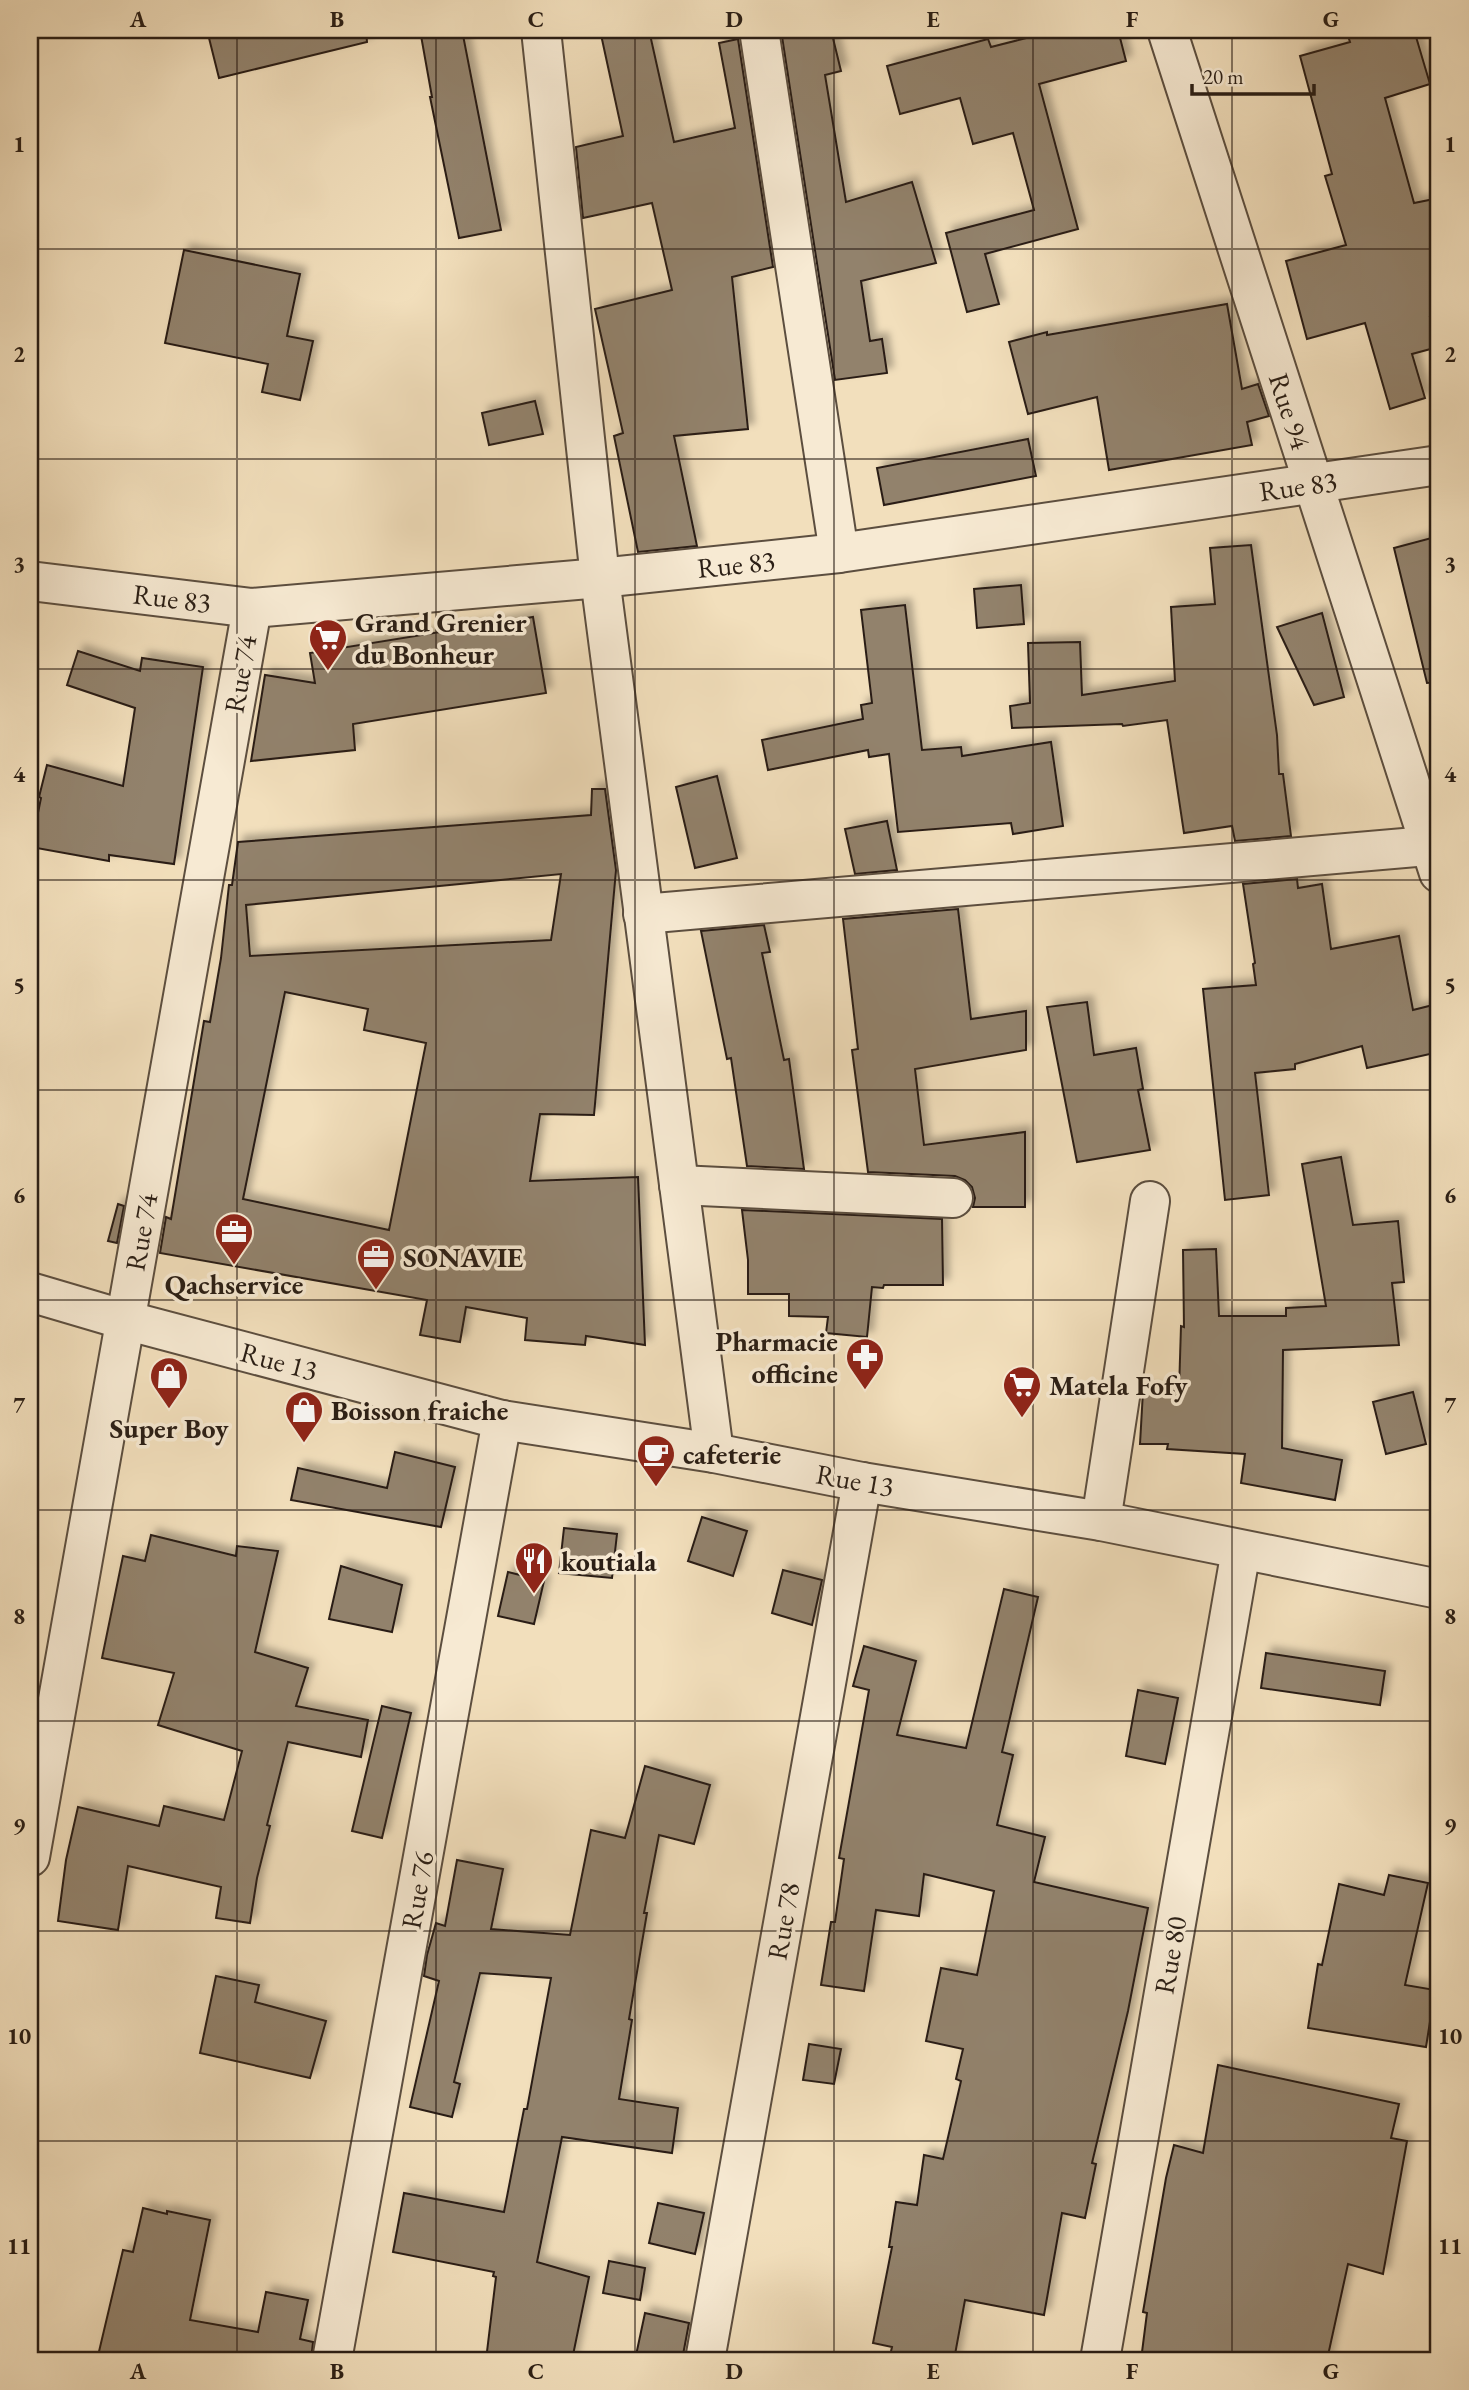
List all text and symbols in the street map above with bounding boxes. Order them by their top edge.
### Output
text: A [129,4,147,34]
text: B [330,4,344,34]
text: C [528,4,544,34]
text: D [725,4,743,34]
text: E [926,4,940,34]
text: F [1126,4,1139,34]
text: G [1323,4,1339,34]
scale bar [1192,52,1315,96]
text: 20 m [1203,63,1244,90]
text: 1 [13,129,25,159]
text: 1 [1444,129,1456,159]
text: 2 [13,339,25,369]
text: 2 [1444,339,1456,369]
street label: Rue 94 [1261,368,1319,454]
street label: Rue 83 [1257,463,1339,509]
street label: Rue 83 [695,542,777,586]
text: 3 [13,549,25,579]
text: 3 [1444,549,1456,579]
street label: Rue 83 [131,575,213,621]
place label: Grand Grenier du Bonheur [355,604,527,672]
supermarket icon: Grand Grenier du Bonheur [307,617,349,672]
street label: Rue 74 [215,632,265,716]
text: 4 [13,759,26,789]
text: 4 [1444,759,1457,789]
text: 5 [13,970,25,1000]
text: 5 [1444,970,1456,1000]
text: 6 [13,1180,25,1210]
text: 6 [1444,1180,1456,1210]
street label: Rue 74 [116,1190,166,1274]
office icon: Qachservice [213,1211,255,1266]
office icon: SONAVIE [355,1236,397,1291]
place label: SONAVIE [403,1239,523,1275]
place label: Qachservice [165,1266,303,1302]
place label: Pharmacie officine [715,1323,838,1391]
street label: Rue 13 [237,1334,321,1388]
pharmacy icon: Pharmacie officine [844,1336,886,1391]
shop icon: Super Boy [148,1355,190,1410]
supermarket icon: Matela Fofy [1001,1364,1043,1419]
place label: Matela Fofy [1049,1367,1188,1403]
shop icon: Boisson fraiche [283,1389,325,1444]
text: 7 [13,1390,26,1420]
text: 7 [1444,1390,1457,1420]
place label: Boisson fraiche [331,1392,508,1428]
place label: Super Boy [109,1410,229,1446]
cafe icon: cafeterie [635,1433,677,1488]
place label: cafeterie [683,1436,781,1472]
street label: Rue 13 [813,1455,897,1505]
restaurant icon: koutiala [513,1540,555,1595]
place label: koutiala [561,1543,657,1579]
text: 8 [13,1601,25,1631]
text: 8 [1444,1601,1456,1631]
text: 9 [13,1811,25,1841]
text: 9 [1444,1811,1456,1841]
street label: Rue 76 [392,1848,442,1932]
street label: Rue 78 [758,1879,808,1963]
street label: Rue 80 [1145,1913,1195,1997]
text: 10 [7,2021,31,2051]
text: 10 [1438,2021,1462,2051]
text: 11 [7,2231,31,2261]
text: 11 [1438,2231,1462,2261]
text: A [129,2356,147,2386]
text: B [330,2356,344,2386]
text: C [528,2356,544,2386]
text: D [725,2356,743,2386]
text: E [926,2356,940,2386]
text: F [1126,2356,1139,2386]
text: G [1323,2356,1339,2386]

